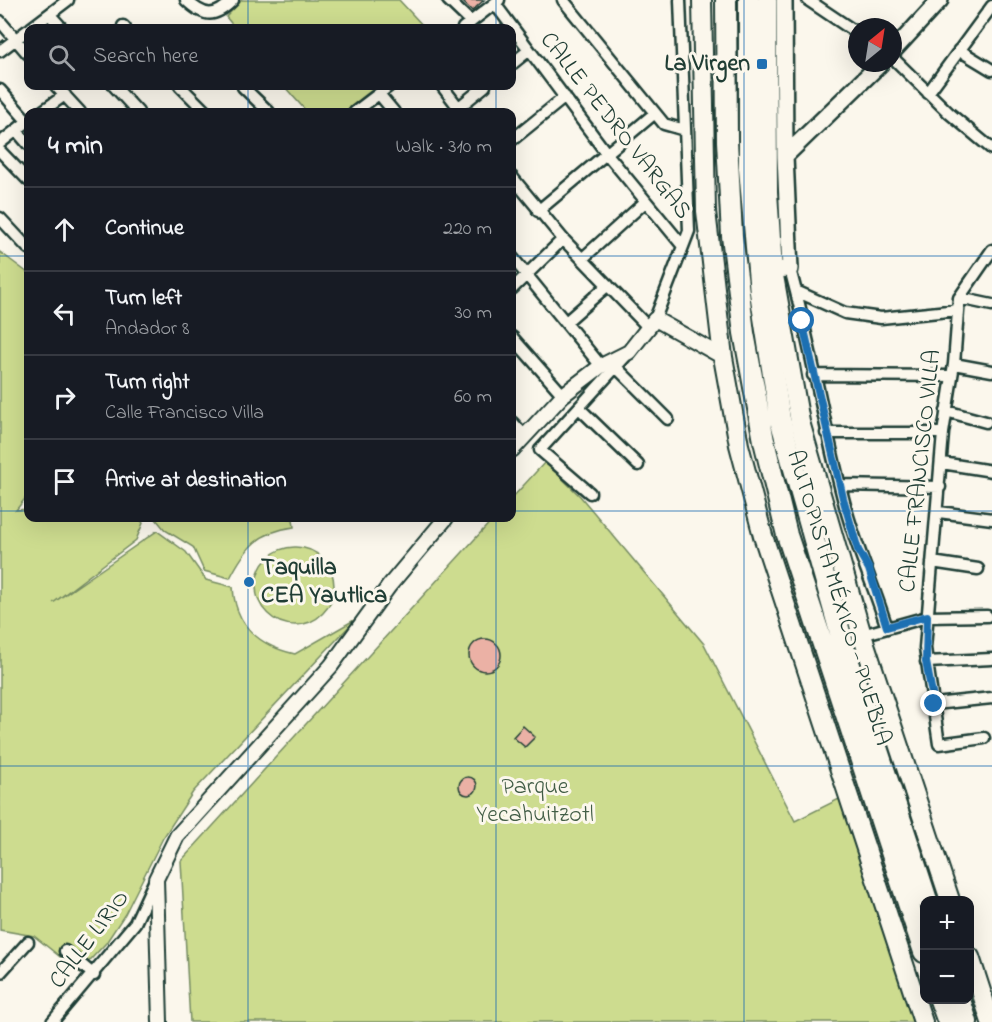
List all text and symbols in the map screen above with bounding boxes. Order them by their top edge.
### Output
north arrow [848,18,902,72]
search box [24,24,516,90]
street label: CALLE PEDRO VARGAS [531,25,699,227]
icon: search [45,41,78,74]
text: Search here [93,41,198,73]
place label: La Virgen [665,47,750,83]
marker: La Virgen [755,57,769,71]
text: 4 min [48,128,103,166]
text: Walk · 310 m [396,133,492,162]
icon: ahead [48,213,81,246]
text: Continue [105,213,184,245]
text: 220 m [443,215,492,244]
text: Turn left [105,283,182,315]
icon: left [48,297,81,330]
text: 30 m [455,299,492,328]
route start [788,307,814,333]
text: Andador 8 [105,315,190,344]
street label: CALLE FRANCISCO VILLA [891,348,951,594]
text: Turn right [105,367,190,399]
icon: right [48,381,81,414]
text: 60 m [454,383,492,412]
text: Calle Francisco Villa [105,399,264,428]
street label: AUTOPISTA MÉXICO - PUEBLA [776,446,900,750]
icon: arrive [48,465,81,498]
text: Arrive at destination [105,465,287,497]
place label: Taquilla CEA Yautlica [261,551,387,614]
marker: Taquilla CEA Yautlica [242,575,256,589]
route end [920,690,946,716]
park label: Parque Yecahuitzotl [476,770,594,833]
street label: CALLE LIRIO [41,883,139,997]
map controls [920,896,974,1004]
button: + [920,896,974,950]
button: − [920,950,974,1004]

